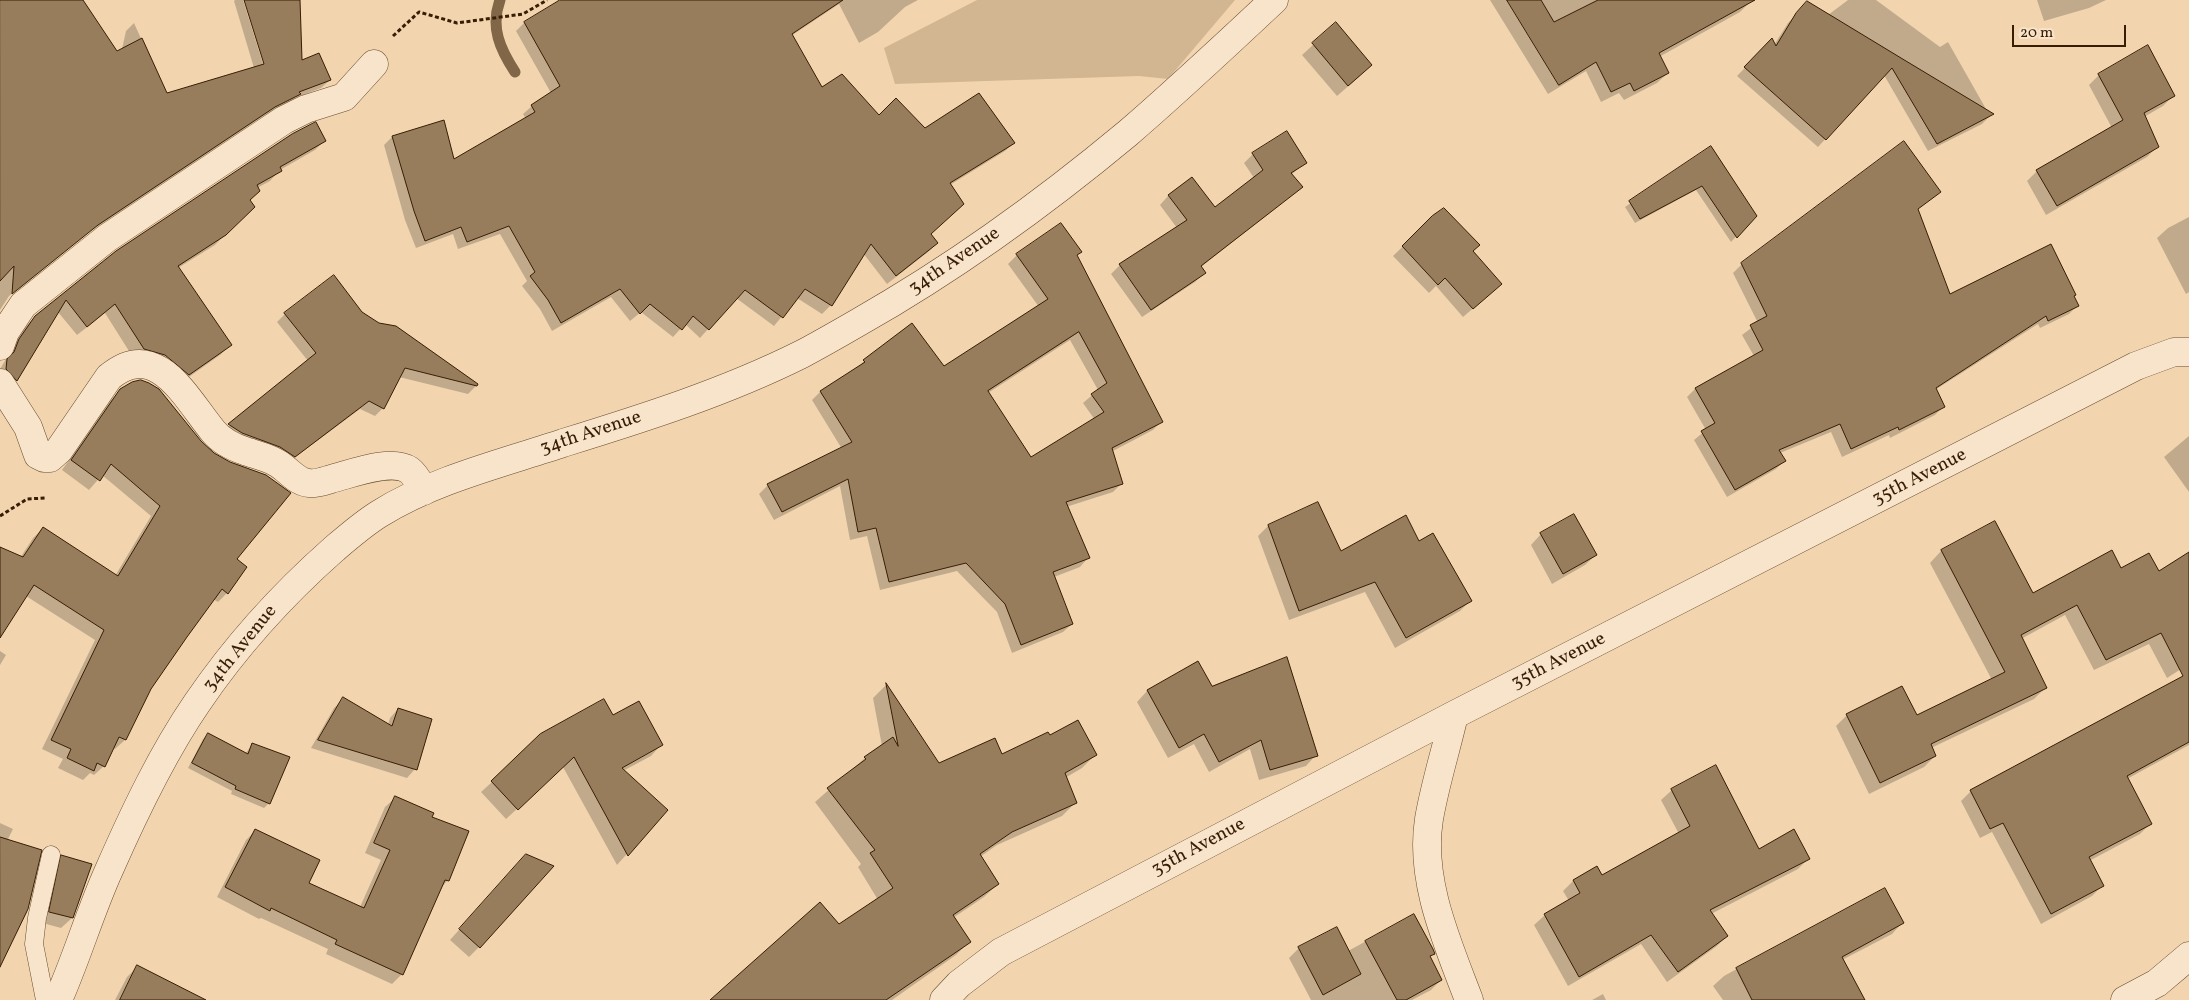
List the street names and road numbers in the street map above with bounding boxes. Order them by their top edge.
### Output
street label: 34th Avenue [905,223,1005,301]
street label: 34th Avenue [538,407,644,461]
street label: 35th Avenue [1869,445,1971,511]
street label: 34th Avenue [199,601,283,697]
street label: 35th Avenue [1508,629,1610,695]
street label: 35th Avenue [1148,814,1250,882]

